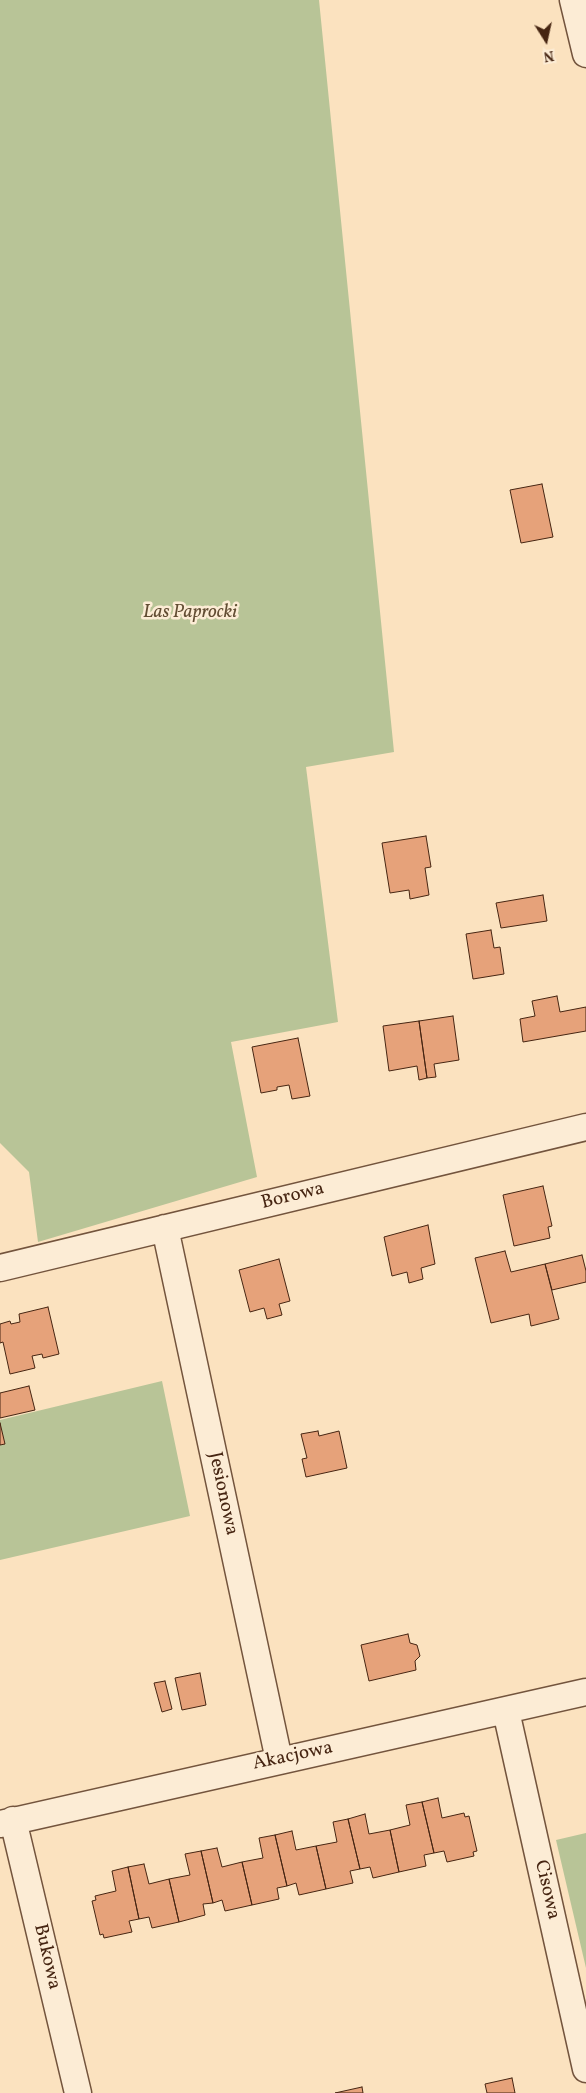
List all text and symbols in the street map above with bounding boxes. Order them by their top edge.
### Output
north arrow [521,15,571,65]
text: N [542,45,555,66]
park label: Las Paprocki [143,603,237,625]
street label: Borowa [259,1178,327,1216]
street label: Jesionowa [202,1450,242,1538]
street label: Akacjowa [251,1737,335,1777]
street label: Cisowa [528,1858,564,1922]
street label: Bukowa [27,1922,65,1992]

